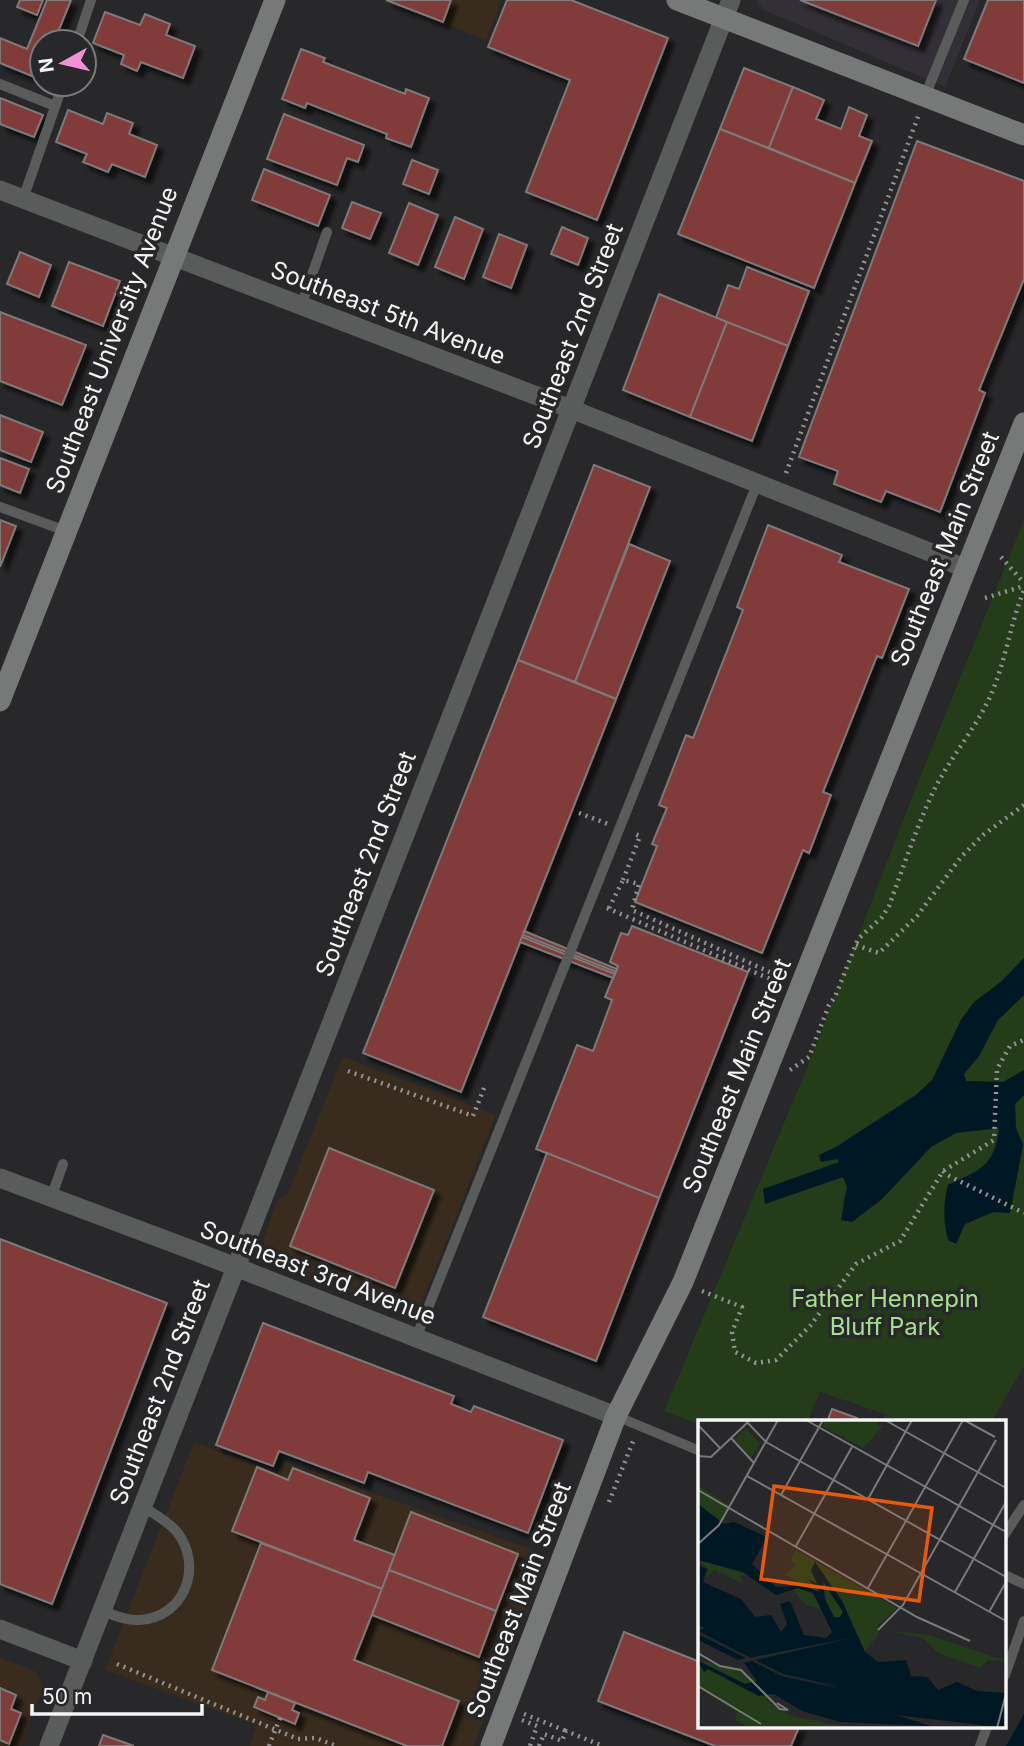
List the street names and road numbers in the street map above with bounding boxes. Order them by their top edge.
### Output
street label: Southeast University Avenue [40,182,184,497]
street label: Southeast 2nd Street [516,219,629,453]
street label: Southeast 5th Avenue [267,254,509,371]
street label: Southeast Main Street [884,427,1005,670]
street label: Southeast 2nd Street [309,747,422,981]
street label: Southeast Main Street [676,954,797,1197]
street label: Southeast 3rd Avenue [196,1214,440,1331]
street label: Southeast 2nd Street [103,1275,216,1509]
street label: Southeast Main Street [460,1478,577,1722]

